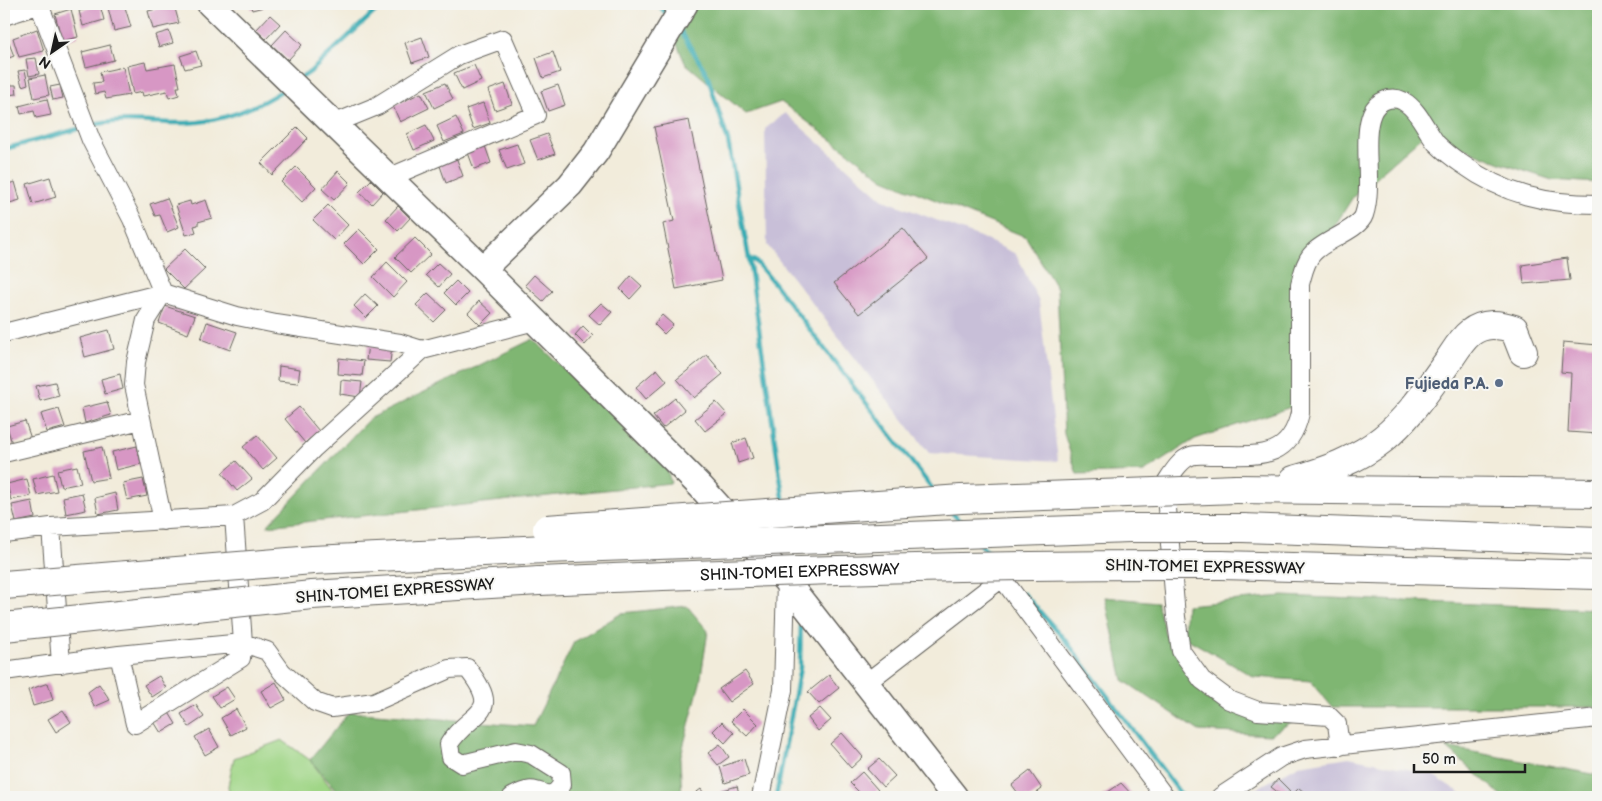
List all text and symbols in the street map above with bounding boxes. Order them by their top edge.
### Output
north arrow [28,28,78,78]
text: N [36,52,54,72]
place label: Fujieda P.A. [1405,375,1489,394]
marker: Fujieda P.A. [1493,377,1505,389]
street label: SHIN-TOMEI EXPRESSWAY [1105,556,1305,579]
street label: SHIN-TOMEI EXPRESSWAY [700,560,900,585]
street label: SHIN-TOMEI EXPRESSWAY [295,575,496,608]
scale bar [1414,741,1526,773]
text: 50 m [1422,750,1456,769]

